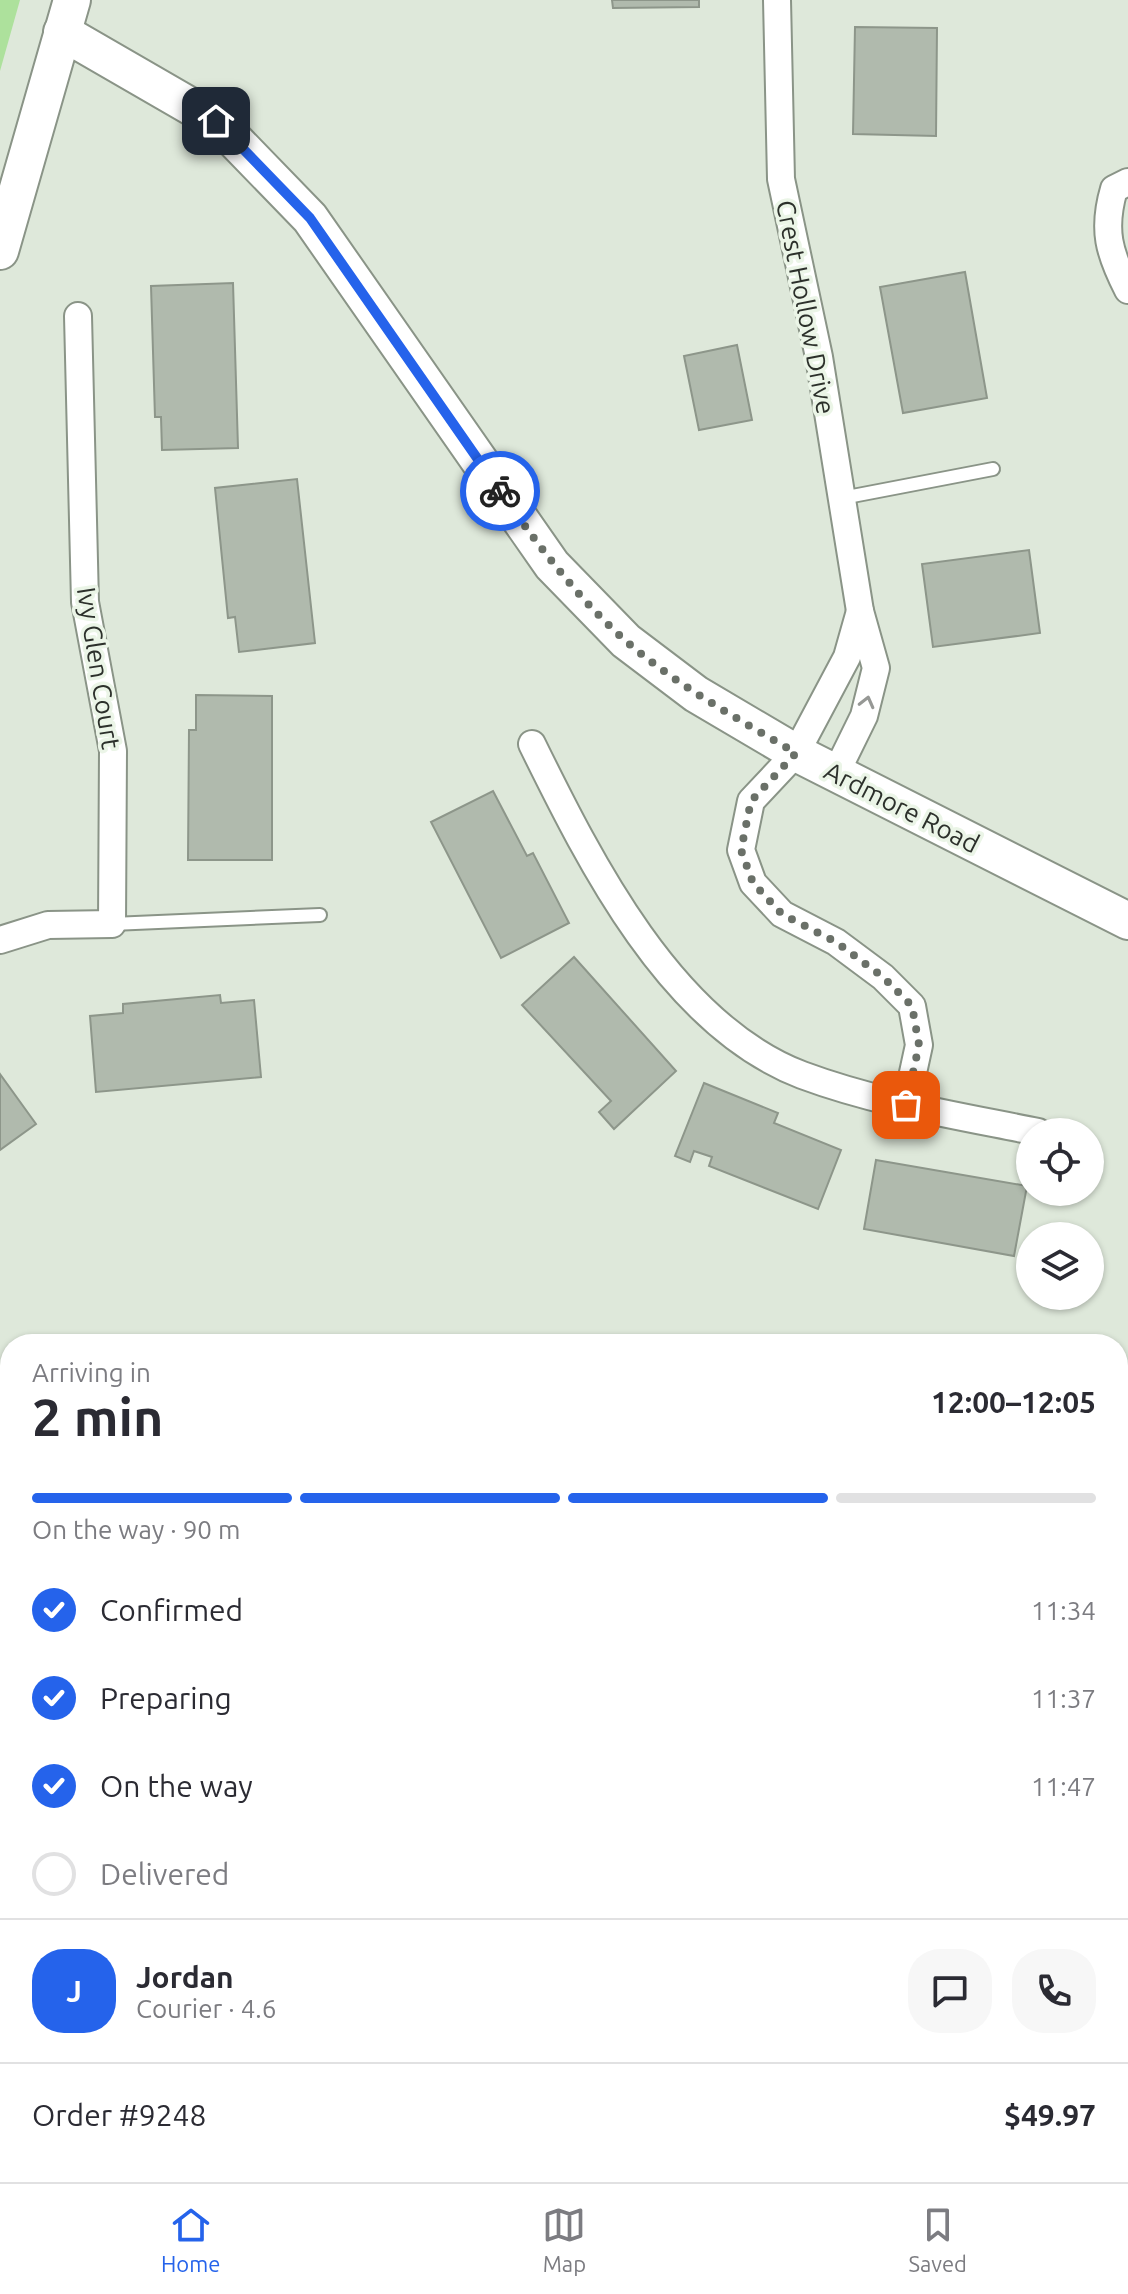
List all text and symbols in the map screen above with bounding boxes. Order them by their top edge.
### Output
pin [182,87,250,155]
icon: home [194,99,238,143]
street label: Crest Hollow Drive [771,198,841,416]
courier [460,451,540,531]
icon: bike [478,469,522,513]
street label: Ivy Glen Court [72,585,126,751]
one-way arrow [858,696,875,709]
street label: Ardmore Road [820,756,984,858]
pin [872,1071,940,1139]
icon: bag [884,1083,928,1127]
map controls [1016,1118,1104,1310]
button: locate [1016,1118,1104,1206]
button: layers [1016,1222,1104,1310]
text: Arriving in [32,1358,151,1387]
text: 12:00–12:05 [931,1385,1096,1419]
text: 2 min [32,1388,163,1446]
text: On the way · 90 m [32,1515,240,1544]
icon: check [32,1588,76,1632]
text: Confirmed [100,1593,243,1627]
text: 11:34 [1031,1596,1096,1625]
icon: check [32,1676,76,1720]
text: Preparing [100,1681,232,1715]
text: 11:37 [1031,1684,1096,1713]
icon: check [32,1764,76,1808]
text: On the way [100,1769,253,1803]
text: 11:47 [1031,1772,1096,1801]
text: Delivered [100,1857,229,1891]
button: chat [908,1949,992,2033]
button: phone [1012,1949,1096,2033]
text: Jordan [136,1960,234,1994]
text: J [66,1974,82,2008]
text: Courier · 4.6 [136,1994,276,2023]
text: Order #9248 [32,2098,206,2132]
text: $49.97 [1004,2098,1096,2132]
tab: Home [161,2203,220,2276]
tab: Map [542,2203,586,2276]
tab: Saved [908,2203,967,2276]

